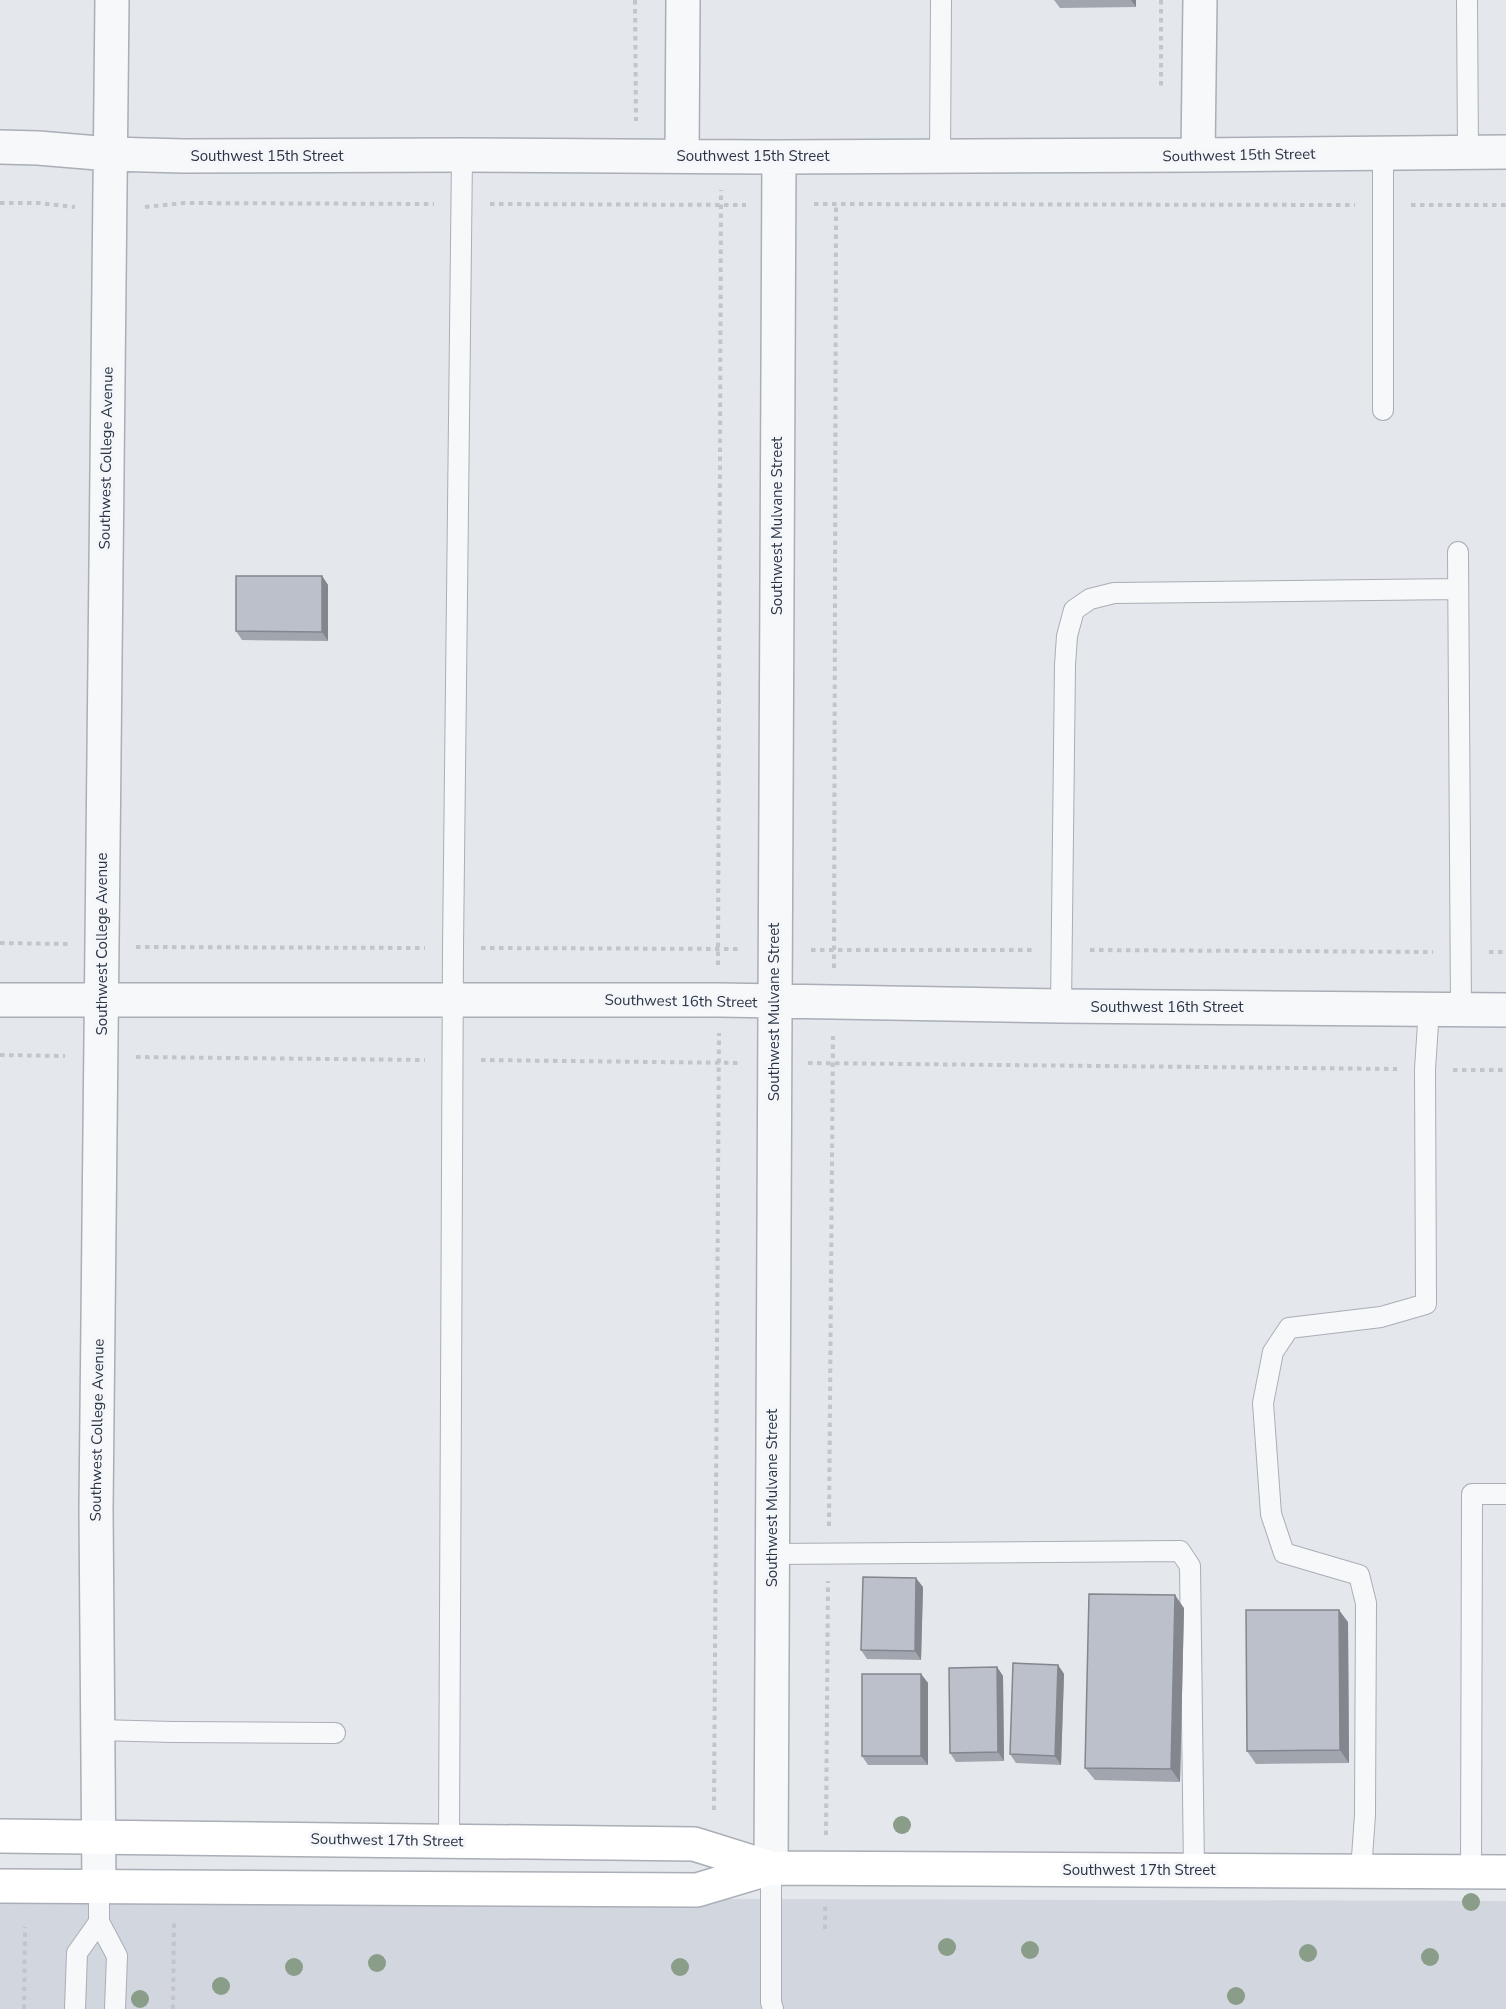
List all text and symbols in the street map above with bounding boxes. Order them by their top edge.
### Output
street label: Southwest 15th Street [1162,144,1316,166]
street label: Southwest 15th Street [191,146,344,166]
street label: Southwest 15th Street [677,146,830,166]
street label: Southwest College Avenue [94,366,118,550]
street label: Southwest Mulvane Street [767,436,787,615]
street label: Southwest College Avenue [92,853,112,1035]
street label: Southwest Mulvane Street [764,922,784,1101]
street label: Southwest 16th Street [604,990,758,1012]
street label: Southwest 16th Street [1091,997,1244,1017]
street label: Southwest College Avenue [85,1338,109,1522]
street label: Southwest Mulvane Street [762,1408,782,1587]
street label: Southwest 17th Street [310,1829,464,1851]
street label: Southwest 17th Street [1063,1860,1216,1880]

